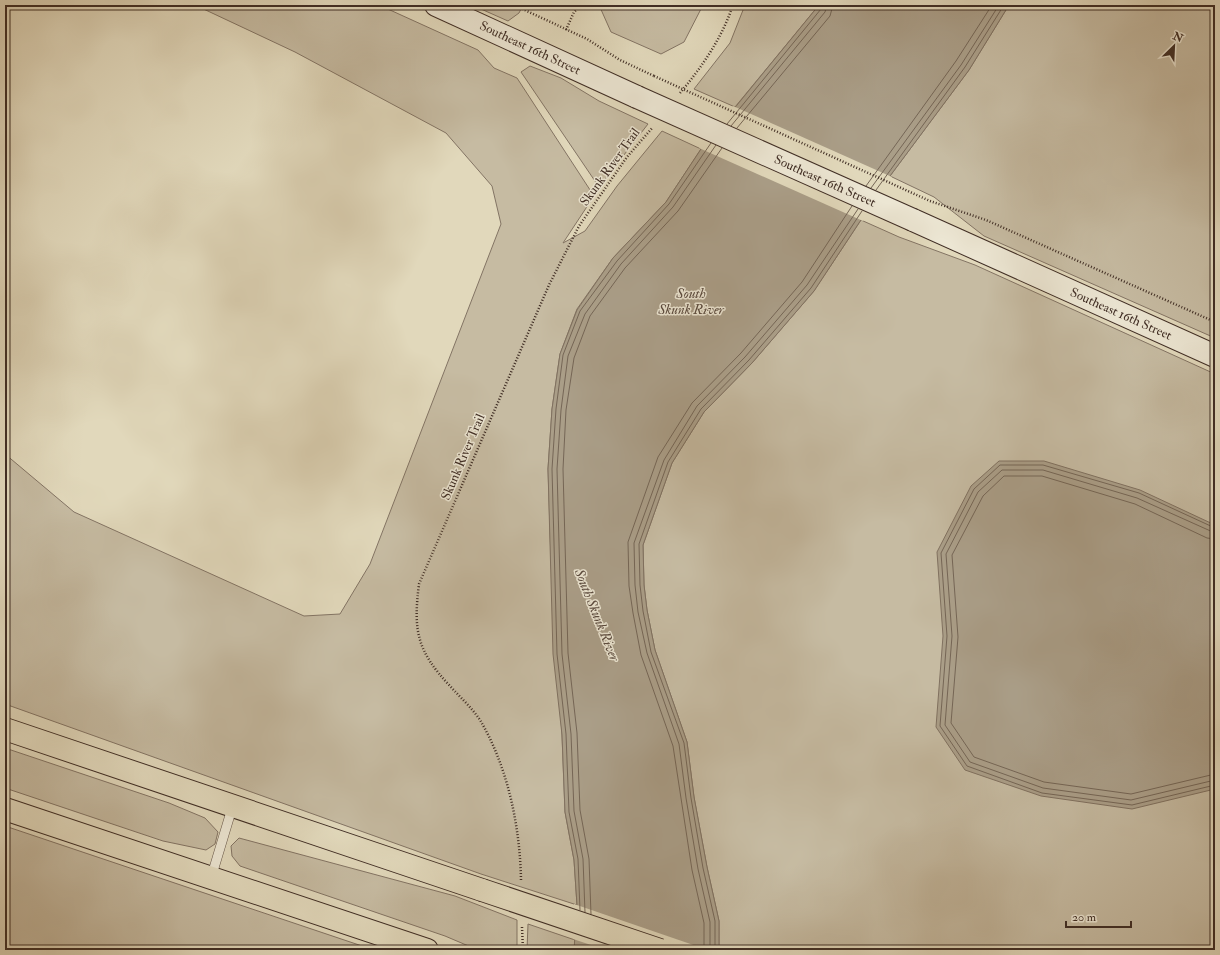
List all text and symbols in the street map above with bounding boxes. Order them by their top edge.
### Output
street label: Southeast 16th Street [477,18,583,78]
north arrow [1154,26,1194,66]
text: N [1170,29,1186,46]
street label: Skunk River Trail [576,124,644,209]
street label: Southeast 16th Street [772,151,878,211]
street label: Southeast 16th Street [1068,284,1174,344]
water label: South Skunk River [657,285,725,318]
street label: Skunk River Trail [438,411,489,503]
water label: South Skunk River [570,565,624,664]
scale bar [1066,903,1131,929]
text: 20 m [1072,910,1097,925]

